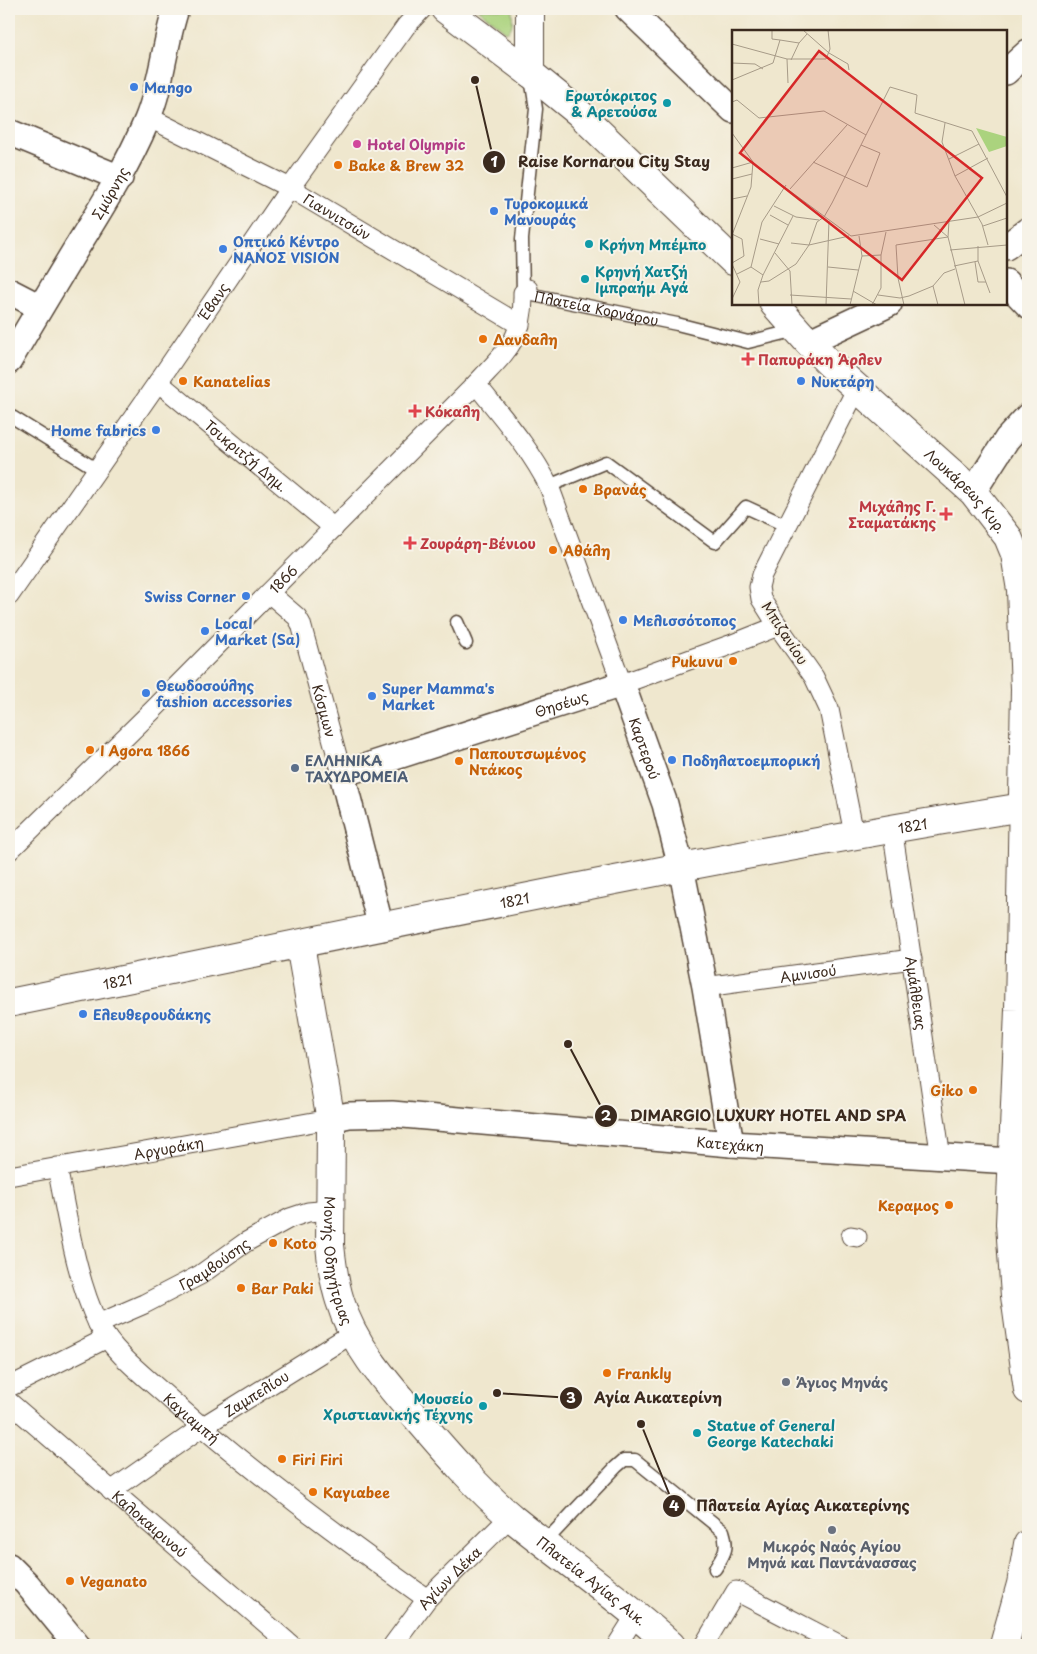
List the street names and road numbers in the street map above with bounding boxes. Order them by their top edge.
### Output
street label: Σμύρνης [86,163,133,223]
street label: Γιαννιτσών [300,188,375,245]
street label: Έβανς [192,278,233,325]
street label: Πλατεία Κορνάρου [532,285,660,331]
street label: Τσικριτζή Δημ. [200,415,293,496]
street label: Λουκάρεως Κυρ. [920,443,1012,537]
street label: 1866 [264,560,302,598]
street label: Μπιζανίου [757,597,813,669]
street label: Κόσμων [307,682,342,740]
street label: Θησέως [532,685,590,722]
street label: Καρτερού [624,714,666,782]
street label: 1821 [896,812,929,838]
street label: 1821 [498,887,531,913]
street label: Αμάλθειας [901,955,932,1032]
street label: Αμνισού [779,959,837,987]
street label: 1821 [101,968,134,994]
street label: Κατεχάκη [696,1130,765,1156]
street label: Αργυράκη [132,1131,205,1164]
street label: Μονής Οδηγήτριας [319,1196,358,1328]
street label: Γραμβούσης [175,1233,253,1295]
street label: Ζαμπελίου [220,1365,293,1422]
street label: Καγιαμπή [159,1388,224,1448]
street label: Καλοκαιρινού [108,1485,192,1562]
street label: Πλατεία Αγίας Αικ. [532,1531,651,1630]
street label: Αγίων Δέκα [412,1541,486,1614]

